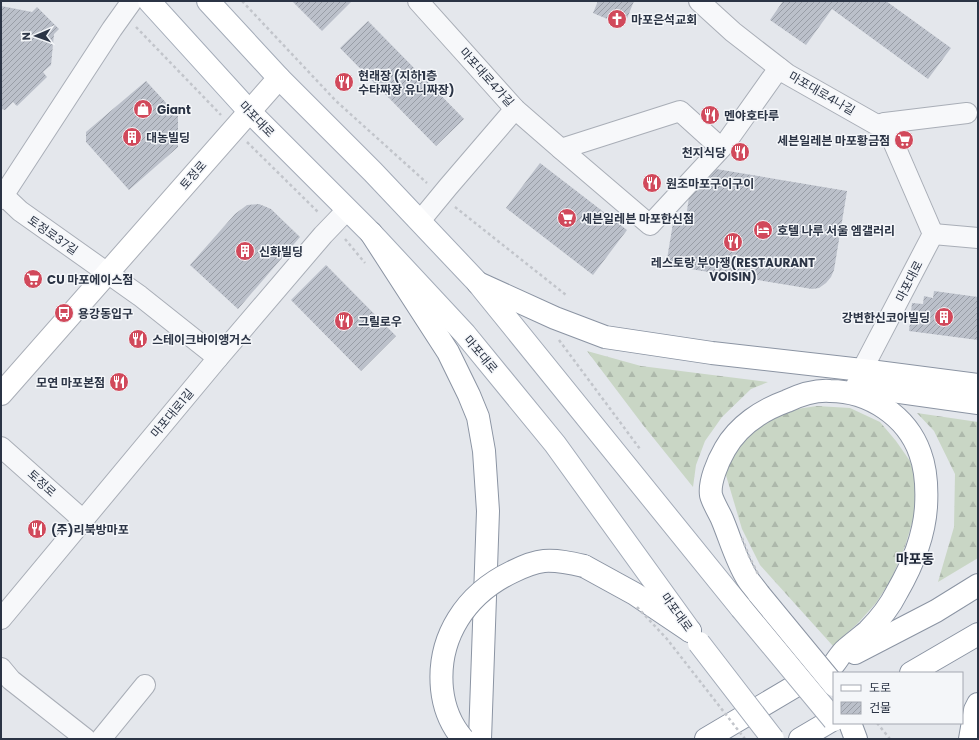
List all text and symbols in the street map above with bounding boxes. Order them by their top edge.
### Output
church icon: 마포은석교회 [606,8,628,30]
place label: 마포은석교회 [631,11,697,28]
north arrow [16,16,56,56]
text: N [18,32,34,41]
street label: 마포대로4가길 [456,44,518,110]
place label: 현래장 (지하1층 수타짜장 유니짜장) [358,67,455,98]
street label: 마포대로4나길 [786,67,858,119]
restaurant icon: 현래장 (지하1층 수타짜장 유니짜장) [333,71,355,93]
street label: 마포대로 [236,97,278,141]
shop icon: Giant [132,98,154,120]
place label: Giant [157,101,191,118]
restaurant icon: 멘야호타루 [699,104,721,126]
place label: 멘야호타루 [724,107,779,124]
building icon: 대농빌딩 [121,126,143,148]
place label: 대농빌딩 [146,129,190,146]
supermarket icon: 세븐일레븐 마포황금점 [893,129,915,151]
place label: 세븐일레븐 마포황금점 [777,132,890,149]
restaurant icon: 천지식당 [729,141,751,163]
place label: 천지식당 [682,144,726,161]
street label: 토정로 [176,157,210,193]
restaurant icon: 원조마포구이구이 [641,172,663,194]
place label: 원조마포구이구이 [666,175,754,192]
supermarket icon: 세븐일레븐 마포한신점 [556,207,578,229]
place label: 세븐일레븐 마포한신점 [581,210,694,227]
street label: 토정로37길 [24,211,82,259]
hotel icon: 호텔 나루 서울 엠갤러리 [752,219,774,241]
place label: 호텔 나루 서울 엠갤러리 [777,222,895,239]
restaurant icon: 레스토랑 부아쟁(RESTAURANT VOISIN) [722,231,744,253]
building icon: 신화빌딩 [234,240,256,262]
place label: 신화빌딩 [259,243,303,260]
place label: 레스토랑 부아쟁(RESTAURANT VOISIN) [651,254,815,285]
street label: 마포대로 [891,257,927,305]
supermarket icon: CU 마포에이스점 [22,268,44,290]
place label: CU 마포에이스점 [47,271,133,288]
bus stop icon: 용강동입구 [53,302,75,324]
place label: 용강동입구 [78,305,133,322]
building icon: 강변한신코아빌딩 [933,306,955,328]
place label: 강변한신코아빌딩 [842,309,930,326]
restaurant icon: 그릴로우 [333,310,355,332]
place label: 그릴로우 [358,313,402,330]
restaurant icon: 스테이크바이앵거스 [127,328,149,350]
place label: 스테이크바이앵거스 [152,331,251,348]
street label: 마포대로 [460,332,502,376]
restaurant icon: 모연 마포본점 [108,371,130,393]
place label: 모연 마포본점 [36,374,105,391]
street label: 마포대로1길 [147,385,197,441]
street label: 토정로 [24,466,60,500]
restaurant icon: (주)리북방마포 [26,518,48,540]
place label: (주)리북방마포 [51,521,129,538]
district label: 마포동 [896,549,934,569]
street label: 마포대로 [657,589,697,635]
legend [833,672,963,724]
text: 도로 [869,679,891,696]
text: 건물 [869,699,891,716]

